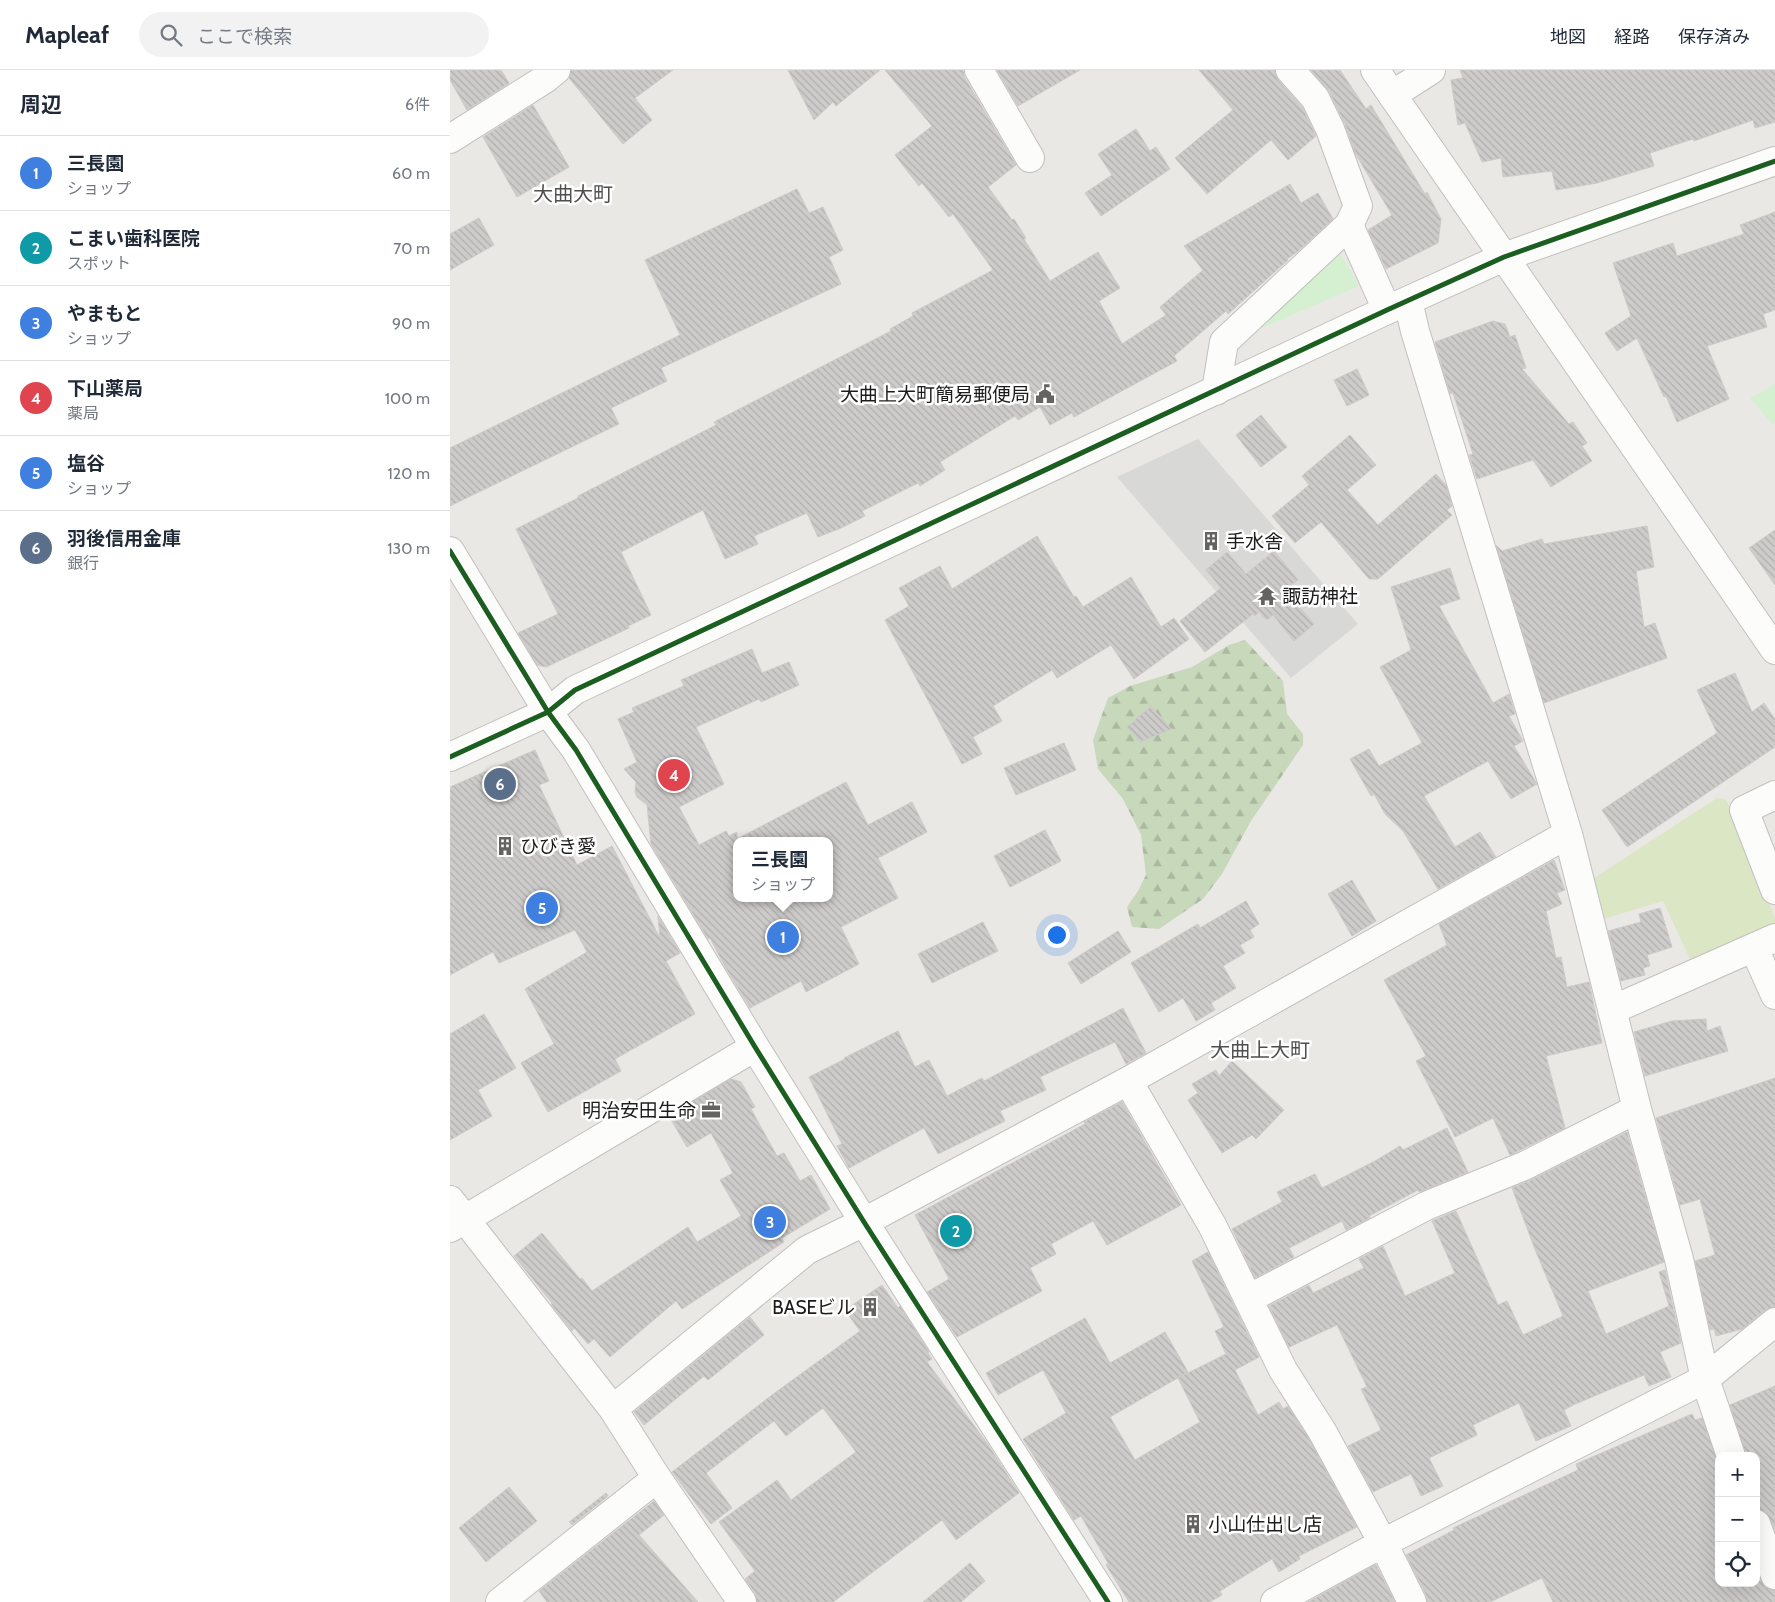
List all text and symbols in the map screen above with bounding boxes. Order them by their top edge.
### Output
search box [139,12,489,57]
text: Mapleaf [25,20,109,49]
icon: search [157,21,185,49]
text: ここで検索 [197,25,292,48]
text: 地図 [1550,26,1586,48]
text: 経路 [1614,26,1650,48]
text: 保存済み [1678,26,1750,48]
text: 周辺 [20,92,62,117]
text: 6件 [405,95,430,114]
text: 三長園 [67,152,124,175]
text: 1 [33,164,39,183]
text: 60 m [392,164,430,183]
text: ショップ [67,179,131,198]
district label: 大曲大町 [533,182,613,206]
text: こまい歯科医院 [67,227,200,250]
text: 2 [32,239,40,258]
text: 70 m [393,239,430,258]
text: スポット [67,254,131,273]
text: やまもと [67,302,143,325]
text: 3 [32,314,40,333]
text: 90 m [392,314,430,333]
text: ショップ [67,329,131,348]
text: 下山薬局 [67,377,143,400]
place label: 大曲上大町簡易郵便局 [840,383,1030,406]
public building icon: 大曲上大町簡易郵便局 [1034,383,1056,405]
text: 4 [31,389,41,408]
text: 100 m [385,389,430,408]
text: 薬局 [67,404,99,423]
text: 塩谷 [67,452,105,475]
text: 5 [32,464,40,483]
text: 120 m [388,464,430,483]
text: ショップ [67,479,131,498]
text: 羽後信用金庫 [67,527,181,550]
building icon: 手水舎 [1200,530,1222,552]
place label: 手水舎 [1226,530,1283,553]
text: 6 [32,539,41,558]
text: 130 m [387,539,430,558]
text: 銀行 [67,554,99,573]
temple icon: 諏訪神社 [1256,585,1278,607]
place label: 諏訪神社 [1282,585,1358,608]
pin: 4 [658,756,690,794]
pin: 6 [484,765,516,803]
building icon: ひびき愛 [494,835,516,857]
place label: ひびき愛 [520,835,596,858]
popup [733,837,833,902]
text: 三長園 [751,848,808,871]
text: ショップ [751,875,815,894]
pin: 5 [526,889,558,927]
pin: 1 [767,918,799,956]
your location [1044,922,1070,948]
district label: 大曲上大町 [1210,1038,1310,1062]
place label: 明治安田生命 [582,1099,696,1122]
office icon: 明治安田生命 [700,1099,722,1121]
pin: 3 [754,1203,786,1241]
pin: 2 [940,1212,972,1250]
place label: BASEビル [772,1296,855,1319]
building icon: BASEビル [859,1296,881,1318]
map controls [1715,1452,1760,1587]
button: + [1715,1452,1760,1497]
button: − [1715,1497,1760,1542]
building icon: 小山仕出し店 [1182,1513,1204,1535]
place label: 小山仕出し店 [1208,1513,1322,1536]
button: locate [1715,1542,1760,1587]

